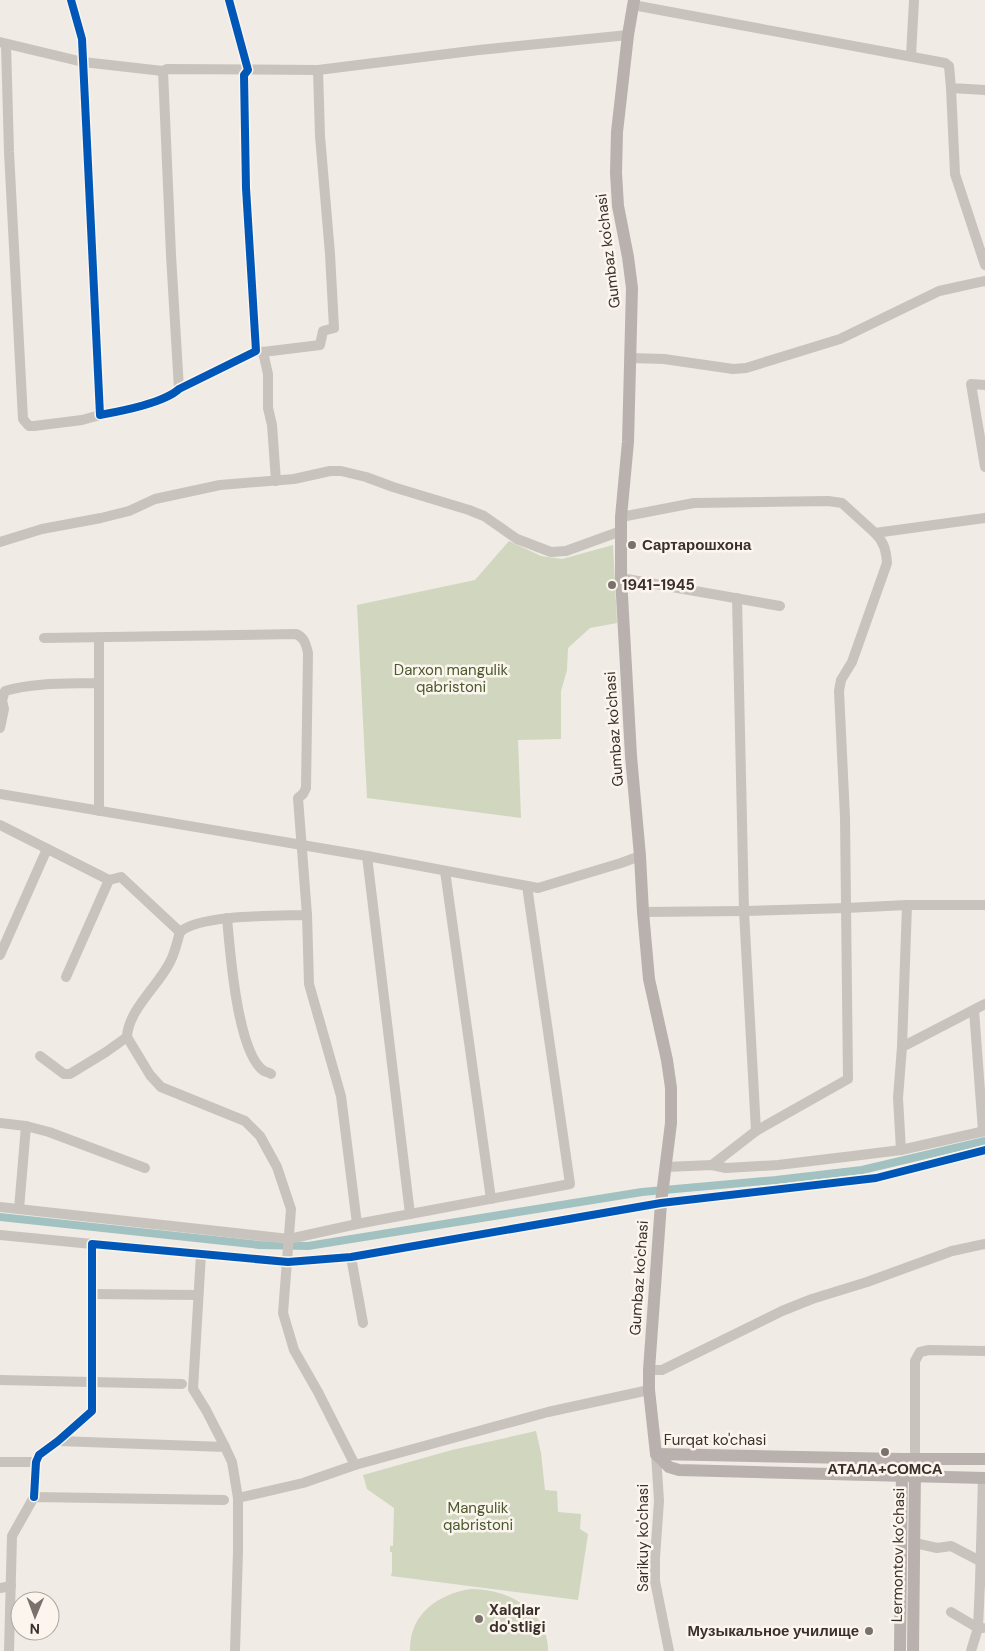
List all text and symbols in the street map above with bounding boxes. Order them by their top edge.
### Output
street label: Gumbaz ko'chasi [591,193,625,309]
place label: Сартарошхона [642,535,752,555]
marker: Сартарошхона [626,539,638,551]
place label: 1941-1945 [622,575,695,595]
marker: 1941-1945 [606,579,618,591]
park label: Darxon mangulik qabristoni [394,660,509,697]
street label: Gumbaz ko'chasi [600,671,628,787]
street label: Gumbaz ko'chasi [625,1220,653,1336]
street label: Furqat ko'chasi [664,1430,766,1450]
marker: АТАЛА+СОМСА [879,1446,891,1458]
place label: АТАЛА+СОМСА [827,1459,943,1479]
street label: Sarikuy ko'chasi [633,1484,653,1592]
street label: Lermontov ko’chasi [887,1488,909,1622]
park label: Mangulik qabristoni [443,1498,513,1535]
north arrow [10,1591,60,1641]
place label: Xalqlar do'stligi [489,1600,546,1637]
marker: Xalqlar do'stligi [473,1613,485,1625]
text: N [30,1620,40,1638]
place label: Музыкальное училище [687,1621,859,1641]
marker: Музыкальное училище [863,1625,875,1637]

